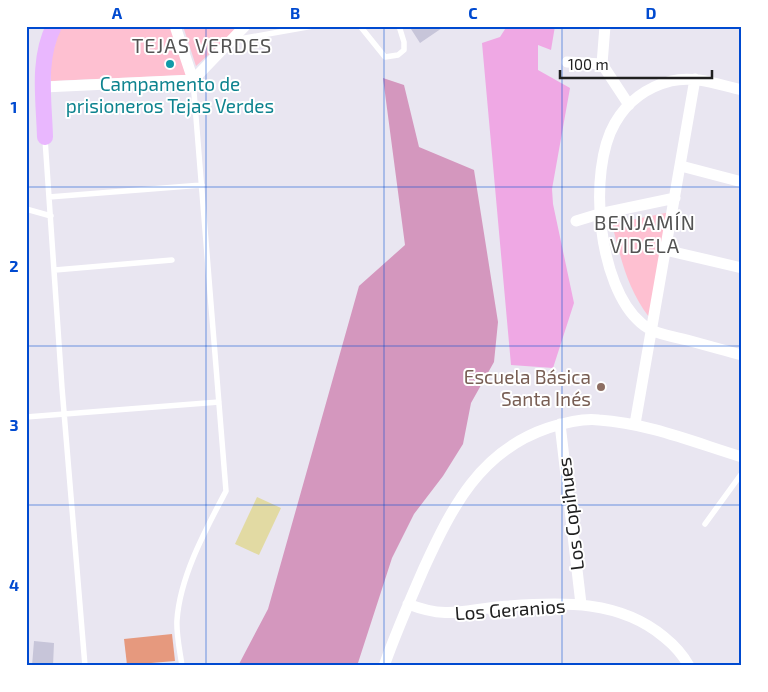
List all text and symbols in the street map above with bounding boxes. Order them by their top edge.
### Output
text: A [112,3,123,22]
text: B [290,3,300,22]
text: C [468,3,478,22]
text: D [646,3,657,22]
district label: TEJAS VERDES [132,33,272,57]
scale bar [560,48,713,80]
text: 100 m [568,55,609,73]
marker: Campamento de prisioneros Tejas Verdes [164,58,176,70]
place label: Campamento de prisioneros Tejas Verdes [66,72,274,117]
text: 1 [11,97,17,116]
district label: BENJAMÍN VIDELA [594,210,696,257]
text: 2 [9,256,19,275]
place label: Escuela Básica Santa Inés [464,365,591,410]
marker: Escuela Básica Santa Inés [595,381,607,393]
text: 3 [9,415,19,434]
street label: Los Copihues [552,456,588,572]
text: 4 [9,575,19,594]
street label: Los Geranios [454,594,566,624]

